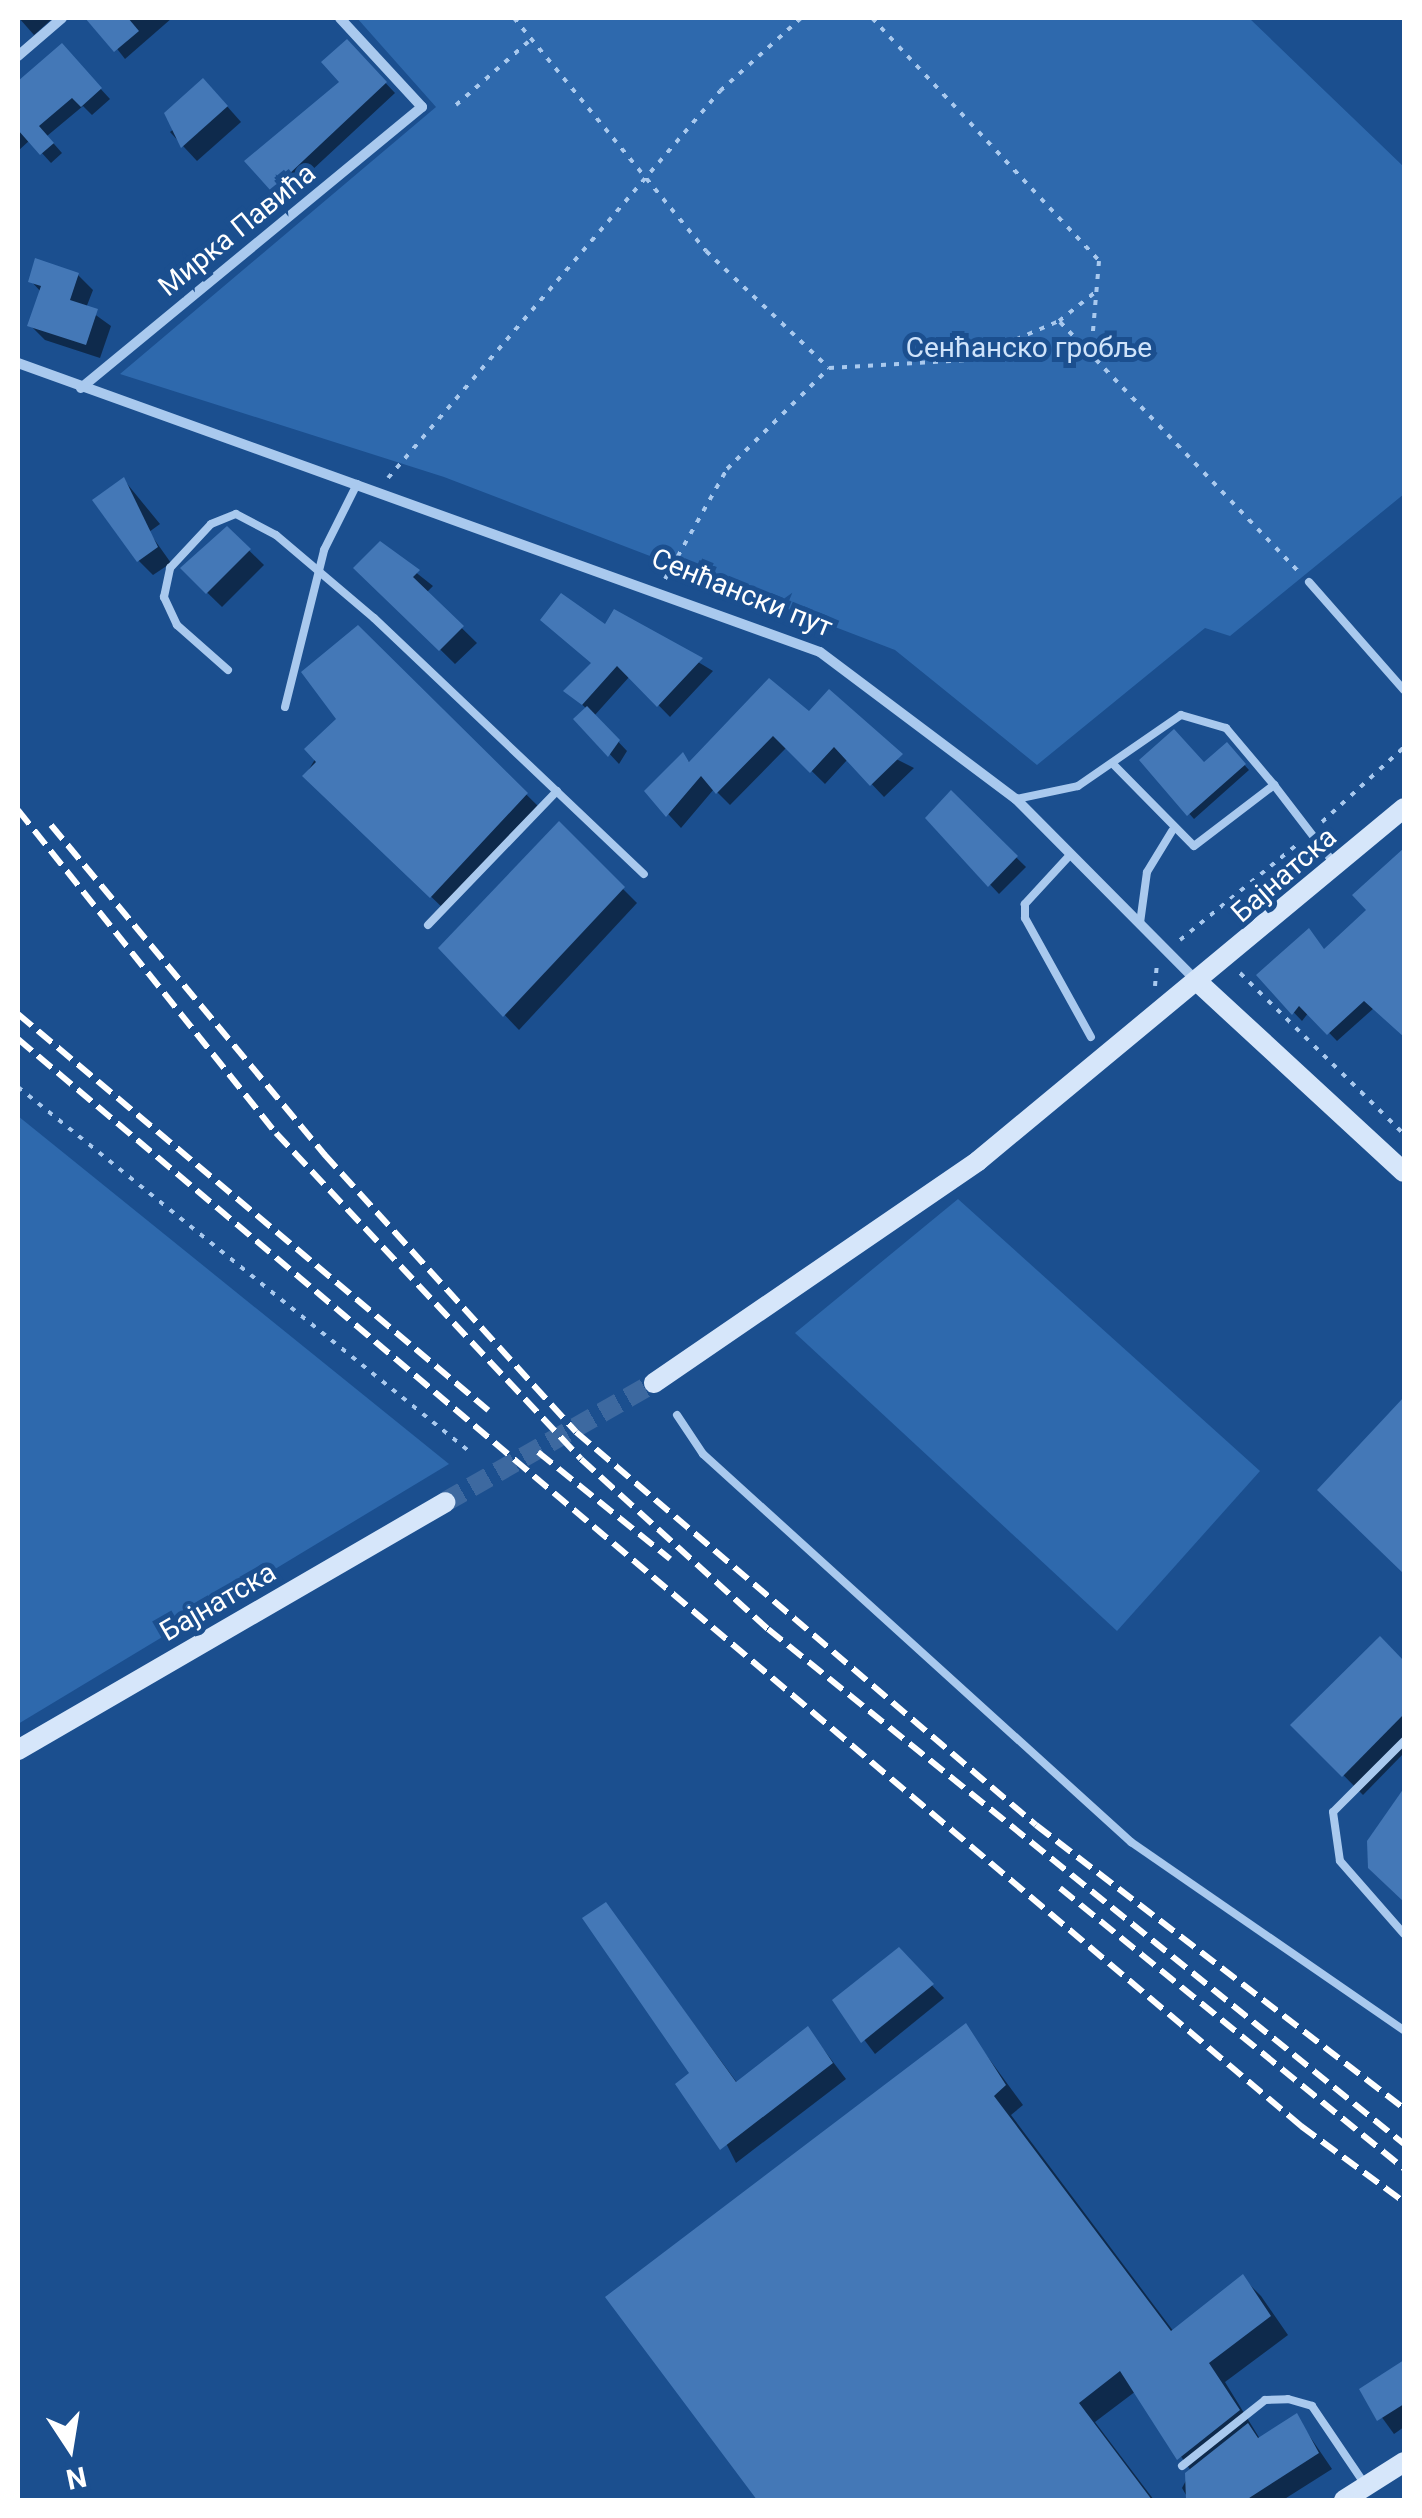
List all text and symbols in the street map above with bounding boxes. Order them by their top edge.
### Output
street label: Мирка Павића [152,156,322,304]
park label: Сенћанско гробље [906,331,1152,365]
street label: Сенћански пут [647,541,837,645]
street label: Бајнатска [1225,820,1343,930]
street label: Бајнатска [154,1555,282,1649]
north arrow [20,2398,120,2498]
text: N [63,2460,89,2496]

